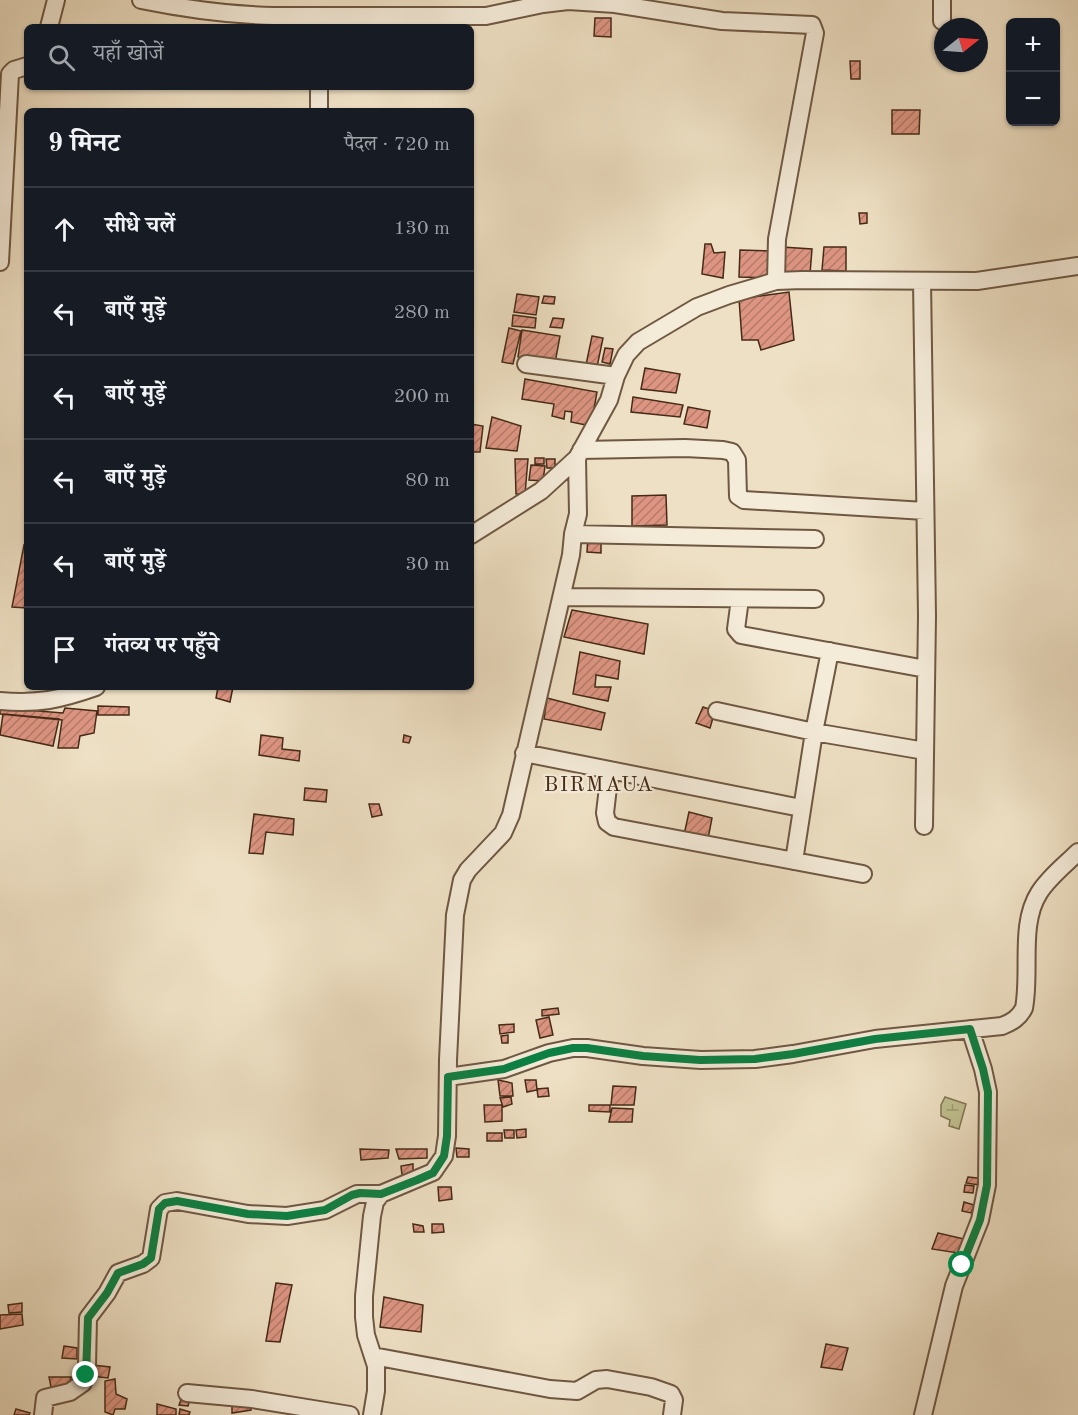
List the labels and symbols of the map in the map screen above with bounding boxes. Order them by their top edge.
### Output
north arrow [934,18,988,72]
district label: BIRMAUA [544,775,654,796]
route start [948,1251,974,1277]
route end [72,1361,98,1387]

